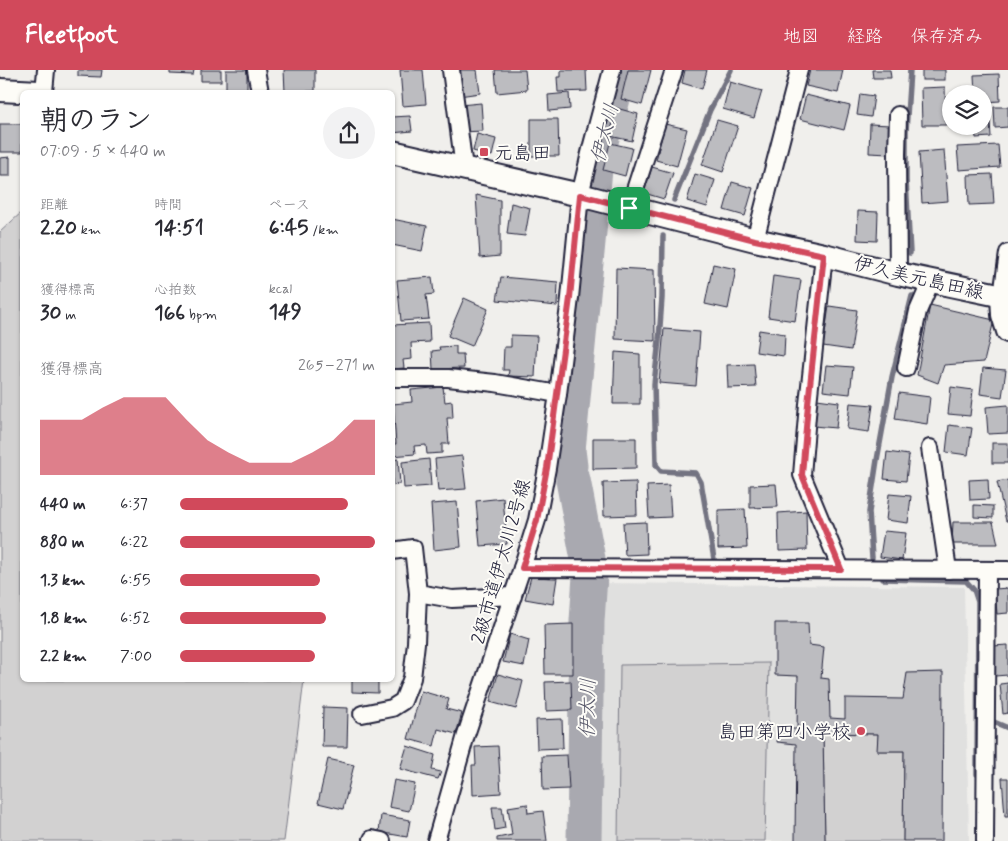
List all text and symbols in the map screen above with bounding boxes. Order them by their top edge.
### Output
text: Fleetfoot [25,20,118,51]
text: 地図 [783,25,819,49]
text: 経路 [847,25,883,49]
text: 保存済み [911,25,983,49]
map controls [942,85,992,135]
button: layers [942,85,992,135]
water label: 伊太川 [585,101,626,166]
text: 朝のラン [40,103,152,140]
button: share [323,107,375,159]
text: 07:09 · 5 × 440 m [40,141,166,162]
place label: 元島田 [494,141,551,166]
marker: 元島田 [478,146,490,158]
pin [608,187,650,229]
icon: arrive [615,194,643,222]
text: 距離 [40,196,68,214]
text: 時間 [154,196,182,214]
text: ペース [269,196,310,214]
text: 2.20 [40,214,77,242]
text: 14:51 [154,214,204,242]
text: 6:45 [269,214,308,242]
text: km [77,221,101,239]
text: /km [308,221,339,239]
street label: 伊久美元島田線 [851,251,986,306]
text: kcal [269,280,292,298]
text: 獲得標高 [40,281,96,299]
text: 心拍数 [154,281,196,299]
text: 149 [269,298,302,326]
text: 30 [40,299,62,327]
text: 166 [154,299,185,327]
text: m [62,306,76,324]
text: bpm [185,306,217,324]
text: 265–271 m [298,355,375,376]
text: 獲得標高 [40,359,104,380]
street label: 2級市道伊太川2号線 [466,476,537,647]
text: 440 m [40,494,86,515]
text: 6:37 [120,494,148,515]
text: 880 m [40,532,84,553]
text: 6:22 [120,532,149,553]
text: 1.3 km [40,570,85,591]
text: 6:55 [120,570,151,591]
text: 1.8 km [40,608,87,629]
text: 6:52 [120,608,151,629]
text: 2.2 km [40,646,87,667]
text: 7:00 [120,646,152,667]
water label: 伊太川 [574,678,603,738]
place label: 島田第四小学校 [718,720,851,745]
marker: 島田第四小学校 [855,725,867,737]

